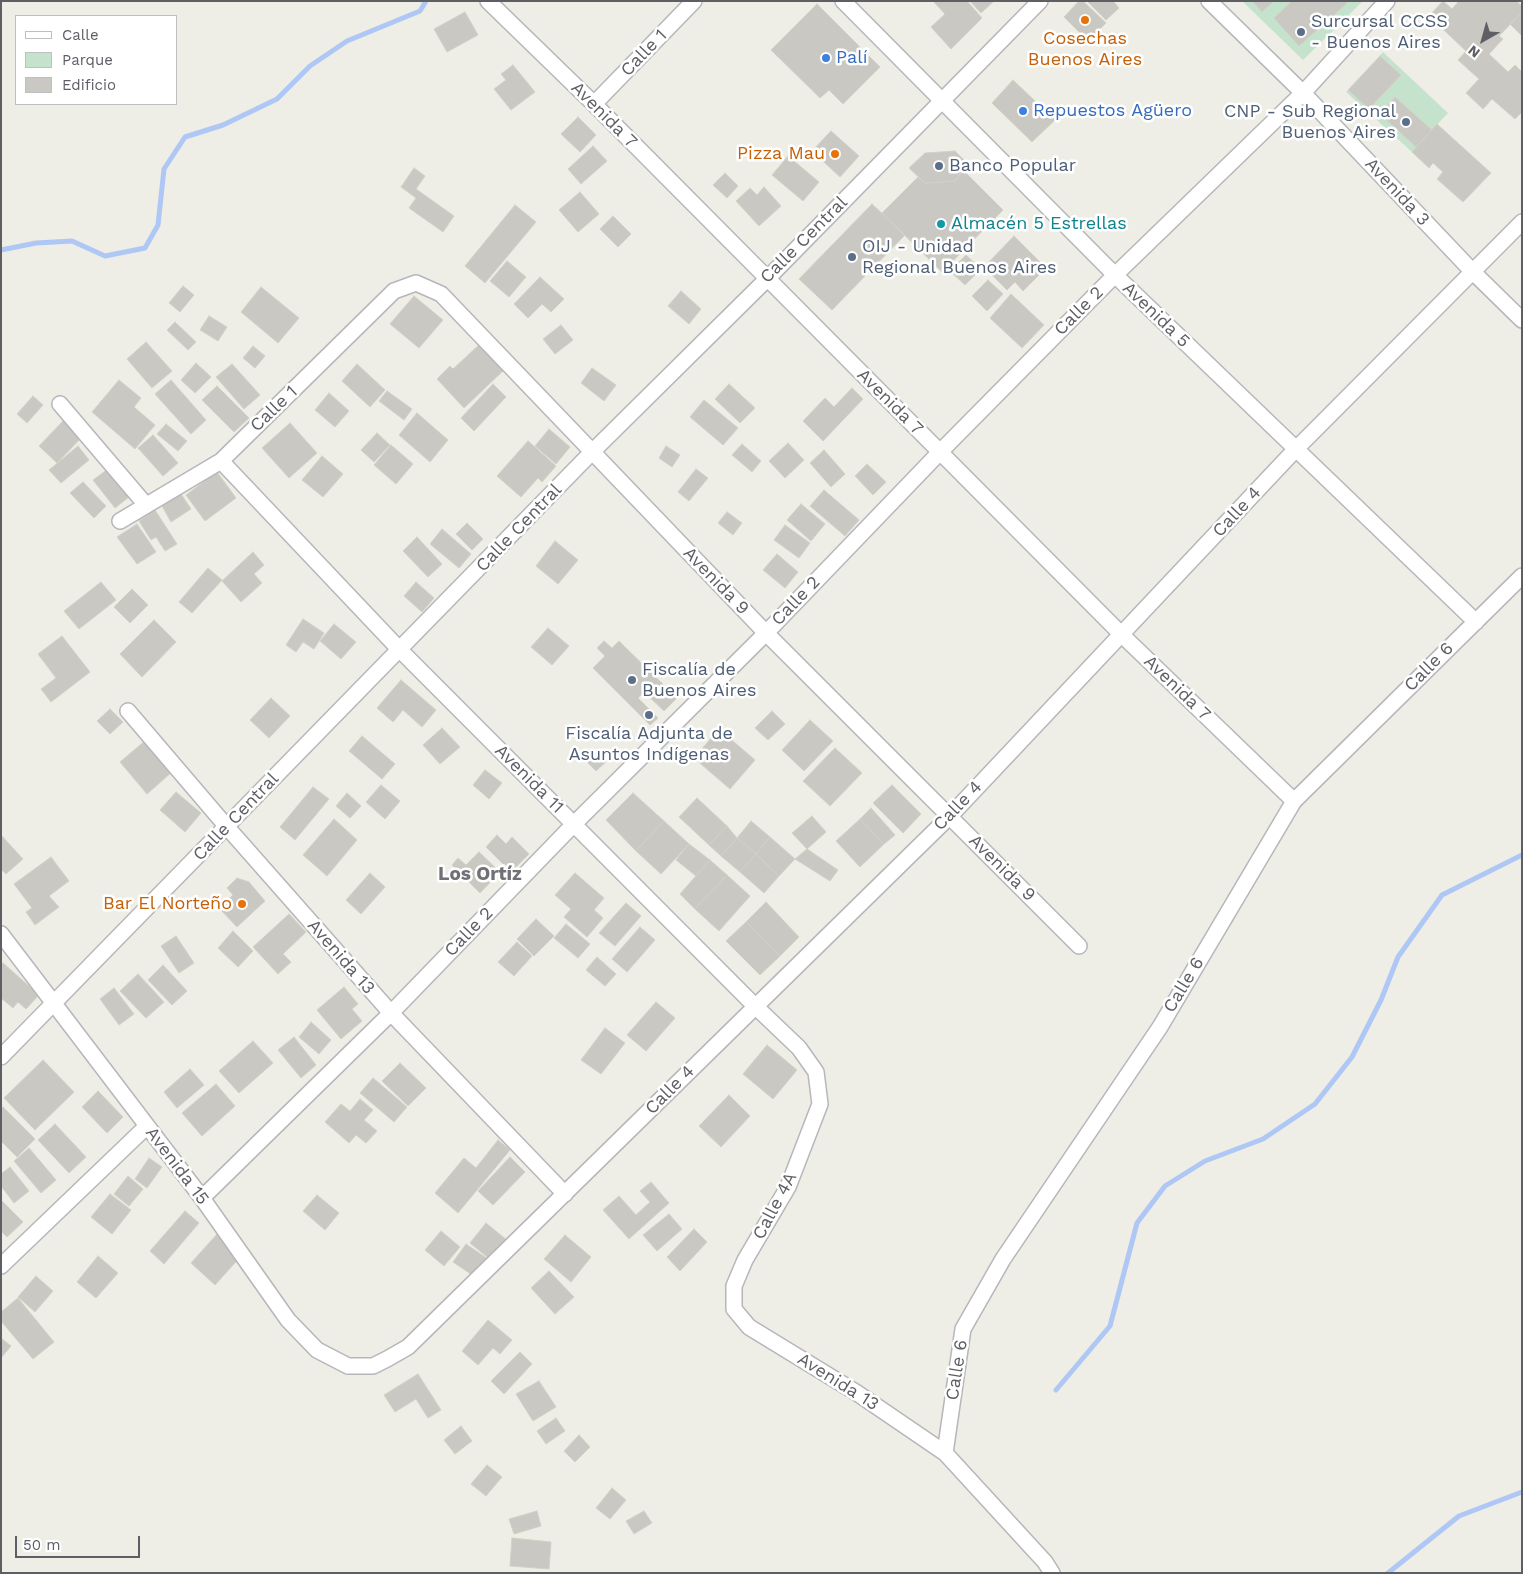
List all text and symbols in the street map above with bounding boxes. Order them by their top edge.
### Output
place label: Surcursal CCSS - Buenos Aires [1311,11,1448,54]
marker: Cosechas Buenos Aires [1079,14,1091,26]
legend [15,15,178,105]
north arrow [1458,15,1508,65]
street label: Calle 1 [616,25,672,81]
text: Calle [62,26,99,44]
marker: Surcursal CCSS - Buenos Aires [1295,26,1307,38]
place label: Cosechas Buenos Aires [1028,28,1142,70]
text: N [1465,42,1483,61]
place label: Palí [836,47,867,69]
text: Parque [62,51,113,69]
marker: Palí [820,52,832,64]
text: Edificio [62,76,116,94]
street label: Avenida 7 [566,77,642,153]
place label: Repuestos Agüero [1033,100,1192,122]
place label: CNP - Sub Regional Buenos Aires [1224,101,1396,144]
marker: Repuestos Agüero [1017,105,1029,117]
marker: CNP - Sub Regional Buenos Aires [1400,116,1412,128]
place label: Pizza Mau [737,143,825,165]
marker: Pizza Mau [829,148,841,160]
street label: Avenida 3 [1360,154,1434,230]
place label: Banco Popular [949,155,1076,177]
marker: Banco Popular [933,160,945,172]
street label: Calle Central [756,192,852,288]
place label: Almacén 5 Estrellas [951,213,1127,235]
marker: Almacén 5 Estrellas [935,218,947,230]
place label: OIJ - Unidad Regional Buenos Aires [862,236,1057,278]
marker: OIJ - Unidad Regional Buenos Aires [846,251,858,263]
street label: Avenida 5 [1118,278,1194,352]
street label: Calle 2 [1050,282,1108,340]
street label: Avenida 7 [852,364,928,440]
street label: Calle 1 [246,381,302,437]
street label: Calle Central [472,479,566,577]
street label: Calle 4 [1208,482,1266,542]
street label: Avenida 9 [678,543,754,619]
street label: Calle 2 [767,572,825,630]
street label: Calle 6 [1400,638,1458,696]
street label: Avenida 7 [1139,651,1215,725]
place label: Fiscalía de Buenos Aires [642,659,756,702]
marker: Fiscalía de Buenos Aires [626,674,638,686]
marker: Fiscalía Adjunta de Asuntos Indígenas [643,709,655,721]
place label: Fiscalía Adjunta de Asuntos Indígenas [565,723,733,766]
street label: Avenida 11 [490,740,568,818]
street label: Calle Central [189,768,283,866]
street label: Calle 4 [929,777,987,835]
street label: Avenida 9 [964,830,1040,906]
district label: Los Ortíz [438,863,522,885]
place label: Bar El Norteño [103,893,232,915]
marker: Bar El Norteño [236,898,248,910]
street label: Calle 2 [440,903,498,961]
street label: Avenida 13 [303,915,379,999]
street label: Calle 6 [1159,953,1209,1017]
street label: Calle 4 [641,1061,699,1119]
street label: Avenida 15 [141,1123,213,1209]
street label: Calle 4A [748,1169,802,1243]
street label: Calle 6 [942,1338,972,1402]
street label: Avenida 13 [793,1348,883,1416]
scale bar [18,1526,142,1558]
text: 50 m [23,1536,60,1554]

